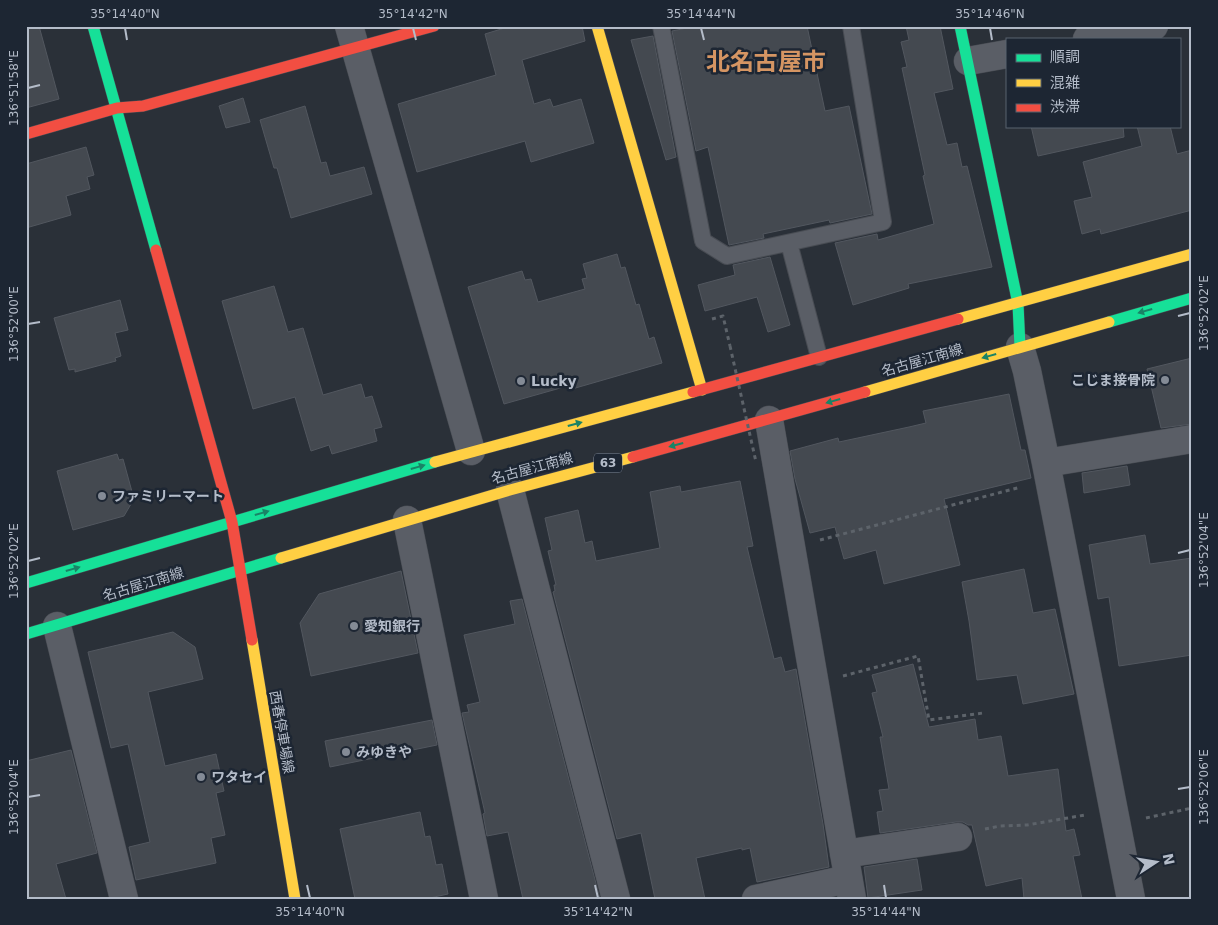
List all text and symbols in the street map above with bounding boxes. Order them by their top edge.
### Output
text: 35°14'40"N [90,7,160,21]
text: 35°14'42"N [378,7,448,21]
text: 35°14'44"N [666,7,736,21]
text: 35°14'46"N [955,7,1025,21]
legend [1006,38,1180,128]
district label: 北名古屋市 [706,48,826,76]
text: 順調 [1050,48,1080,66]
text: 136°51'58"E [7,50,21,126]
text: 混雑 [1050,74,1080,92]
text: 渋滞 [1050,98,1080,116]
text: 136°52'02"E [1197,275,1211,351]
text: 136°52'00"E [7,286,21,362]
one-way arrow [1137,308,1152,316]
street label: 名古屋江南線 [879,341,965,379]
one-way arrow [981,353,996,361]
place label: こじま接骨院 [1071,372,1155,388]
place label: Lucky [531,373,577,389]
marker: こじま接骨院 [1159,374,1171,386]
marker: Lucky [515,375,527,387]
one-way arrow [825,398,840,406]
one-way arrow [567,420,583,428]
one-way arrow [668,441,683,449]
street label: 名古屋江南線 [489,449,575,487]
road number: 63 [594,453,622,472]
one-way arrow [411,462,426,470]
place label: ファミリーマート [112,488,224,504]
marker: ファミリーマート [96,490,108,502]
one-way arrow [255,508,270,516]
text: 136°52'04"E [1197,512,1211,588]
text: 136°52'02"E [7,523,21,599]
one-way arrow [66,564,81,572]
street label: 名古屋江南線 [100,564,186,604]
place label: 愛知銀行 [364,618,420,634]
marker: 愛知銀行 [348,620,360,632]
street label: 西春停車場線 [267,689,297,775]
place label: みゆきや [356,744,412,760]
marker: みゆきや [340,746,352,758]
text: 136°52'06"E [1197,749,1211,825]
text: 136°52'04"E [7,759,21,835]
place label: ワタセイ [211,769,267,785]
marker: ワタセイ [195,771,207,783]
north arrow [1130,838,1180,888]
text: N [1160,852,1178,867]
text: 35°14'40"N [275,905,345,919]
text: 35°14'42"N [563,905,633,919]
text: 35°14'44"N [851,905,921,919]

